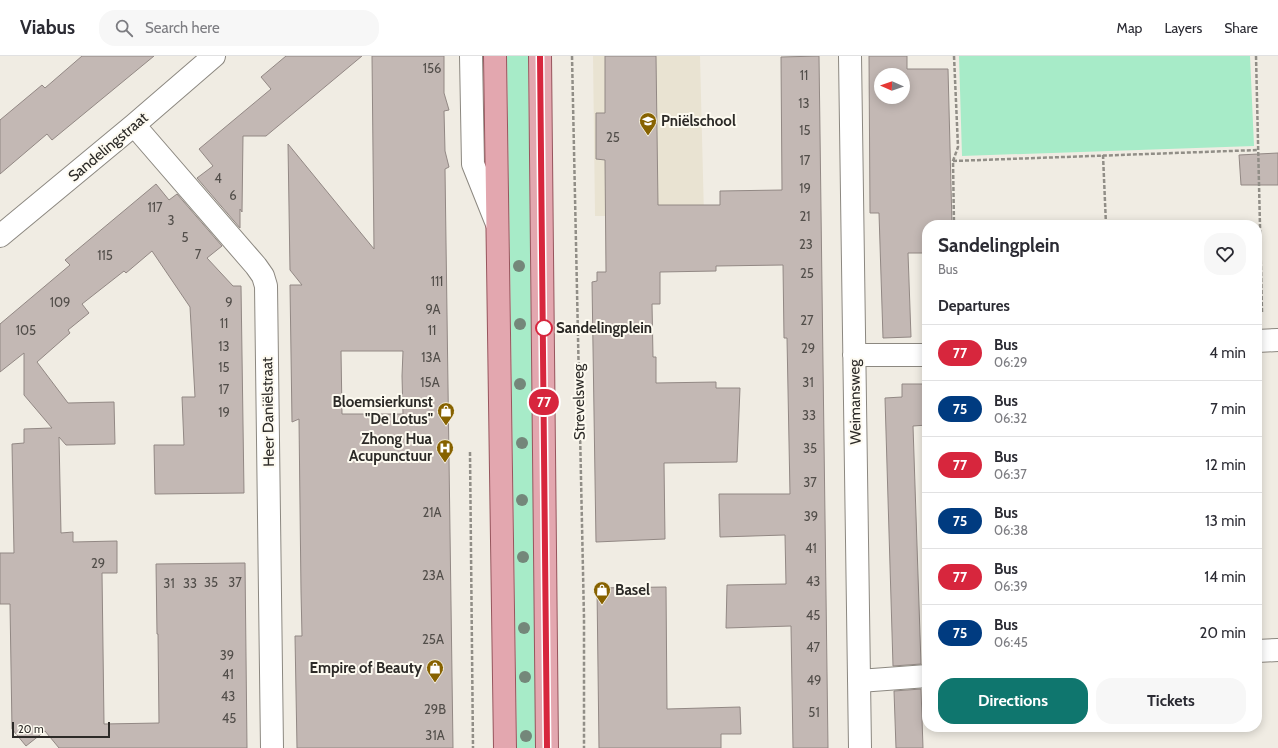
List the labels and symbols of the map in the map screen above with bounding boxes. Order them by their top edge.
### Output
house number: 156 [423,60,441,76]
house number: 11 [800,67,808,83]
north arrow [874,68,910,104]
house number: 13 [798,95,810,111]
street label: Sandelingstraat [65,109,151,185]
school or university icon: Pniëlschool [638,111,658,136]
place label: Pniëlschool [661,112,736,130]
house number: 15 [799,122,811,138]
house number: 25 [606,129,620,145]
house number: 17 [800,152,811,168]
house number: 4 [214,170,222,186]
house number: 19 [799,180,811,196]
house number: 6 [229,187,237,203]
house number: 117 [147,199,163,215]
house number: 21 [799,208,811,224]
house number: 3 [167,212,175,228]
house number: 5 [181,229,189,245]
house number: 23 [799,236,813,252]
house number: 7 [195,246,202,262]
house number: 115 [97,247,113,263]
house number: 25 [800,265,814,281]
house number: 111 [431,273,443,289]
house number: 109 [50,294,70,310]
house number: 9 [225,294,233,310]
house number: 9A [425,301,441,317]
house number: 27 [800,312,814,328]
house number: 11 [220,315,228,331]
marker: Sandelingplein [535,319,553,337]
place label: Sandelingplein [556,319,652,337]
house number: 105 [16,322,36,338]
house number: 11 [428,322,436,338]
house number: 13 [218,338,230,354]
house number: 29 [801,340,815,356]
house number: 13A [421,349,441,365]
street label: Heer Daniëlstraat [258,357,278,467]
house number: 15 [218,359,230,375]
street label: Weimansweg [845,359,865,445]
street label: Strevelsweg [569,363,589,440]
house number: 15A [420,374,440,390]
house number: 31 [802,374,814,390]
house number: 17 [219,381,230,397]
line badge: 77 [526,389,562,415]
place label: Bloemsierkunst "De Lotus" [333,393,433,428]
shop icon: Bloemsierkunst "De Lotus" [436,401,456,426]
house number: 19 [218,404,230,420]
house number: 33 [802,407,816,423]
place label: Zhong Hua Acupunctuur [349,430,433,465]
hospital icon: Zhong Hua Acupunctuur [435,438,455,463]
house number: 35 [803,440,817,456]
house number: 37 [803,474,817,490]
house number: 21A [422,504,442,520]
house number: 39 [804,508,818,524]
house number: 41 [805,540,817,556]
house number: 29 [91,555,105,571]
house number: 23A [422,567,444,583]
house number: 43 [806,573,820,589]
house number: 35 [204,574,218,590]
house number: 37 [228,574,242,590]
house number: 31 [163,575,175,591]
house number: 33 [183,575,197,591]
shop icon: Basel [592,580,612,605]
place label: Basel [615,581,650,599]
house number: 45 [806,607,820,623]
house number: 25A [422,631,444,647]
house number: 47 [806,639,820,655]
house number: 39 [220,647,234,663]
shop icon: Empire of Beauty [425,658,445,683]
place label: Empire of Beauty [309,659,423,677]
house number: 41 [222,666,234,682]
house number: 49 [807,672,821,688]
house number: 43 [221,688,235,704]
house number: 29B [424,701,446,717]
house number: 51 [808,704,820,720]
house number: 45 [222,710,236,726]
scale bar [12,720,110,739]
house number: 31A [425,727,445,743]

